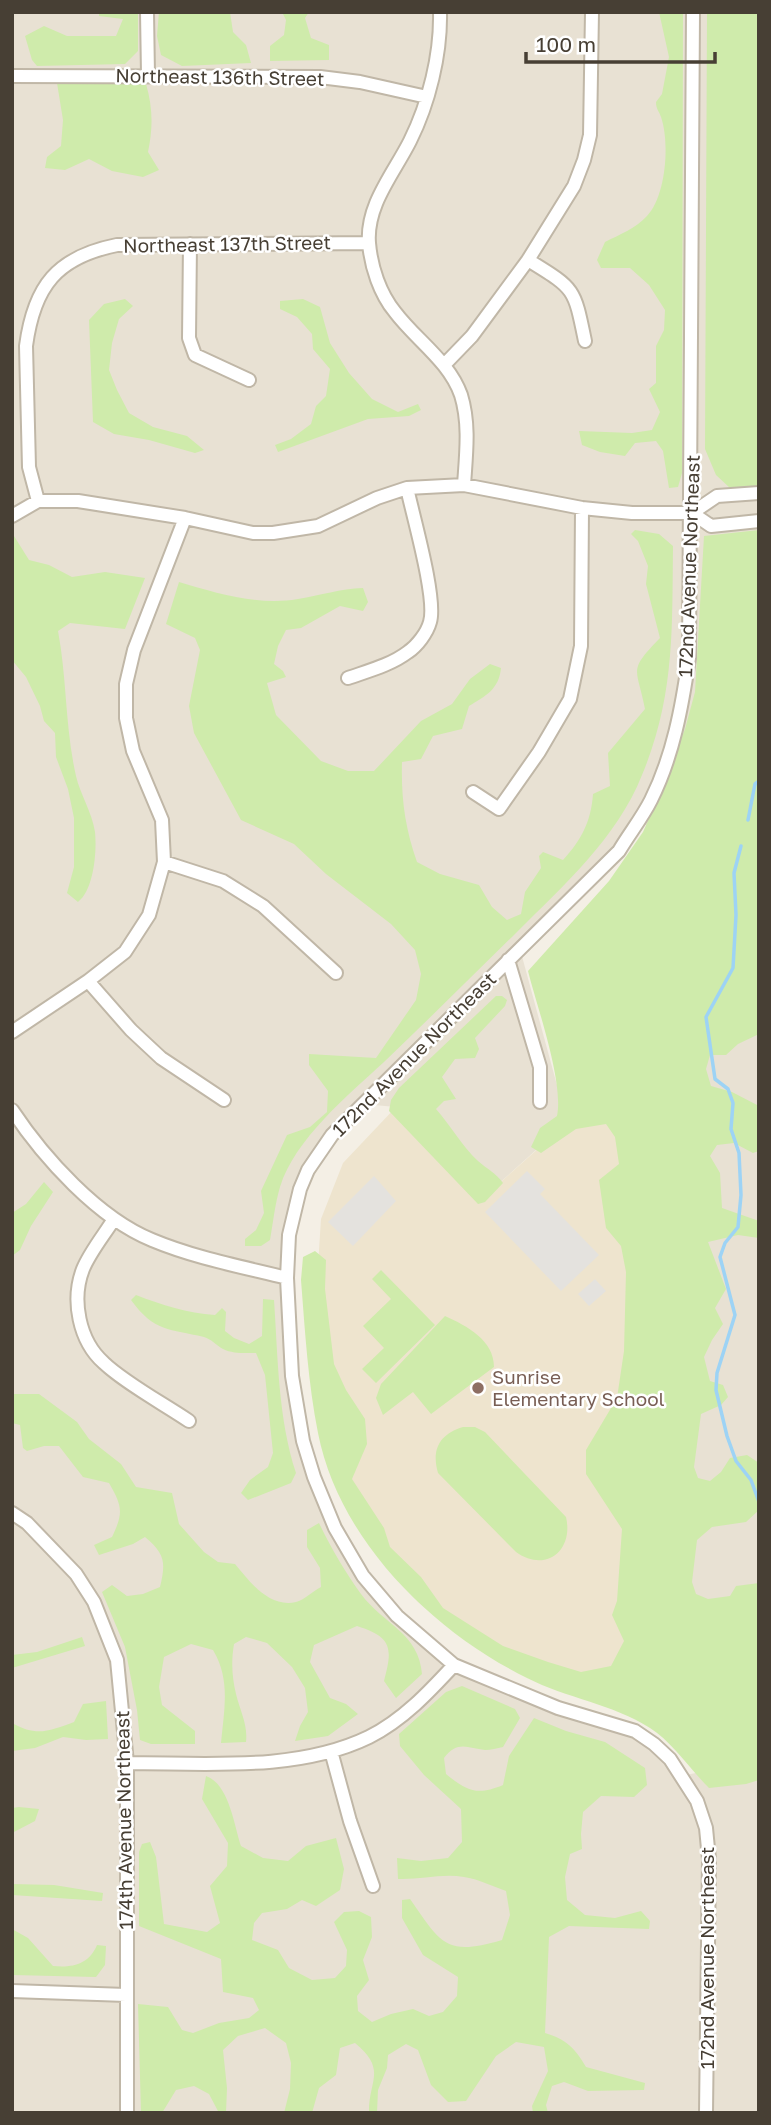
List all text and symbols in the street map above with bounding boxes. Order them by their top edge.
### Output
scale bar [526,21,715,65]
text: 100 m [536,31,596,57]
street label: Northeast 136th Street [115,63,325,90]
street label: Northeast 137th Street [123,230,331,257]
street label: 172nd Avenue Northeast [673,454,704,678]
street label: 172nd Avenue Northeast [327,967,500,1140]
place label: Sunrise Elementary School [492,1365,665,1410]
marker: Sunrise Elementary School [470,1380,486,1396]
street label: 174th Avenue Northeast [110,1710,137,1930]
street label: 172nd Avenue Northeast [695,1847,718,2069]

